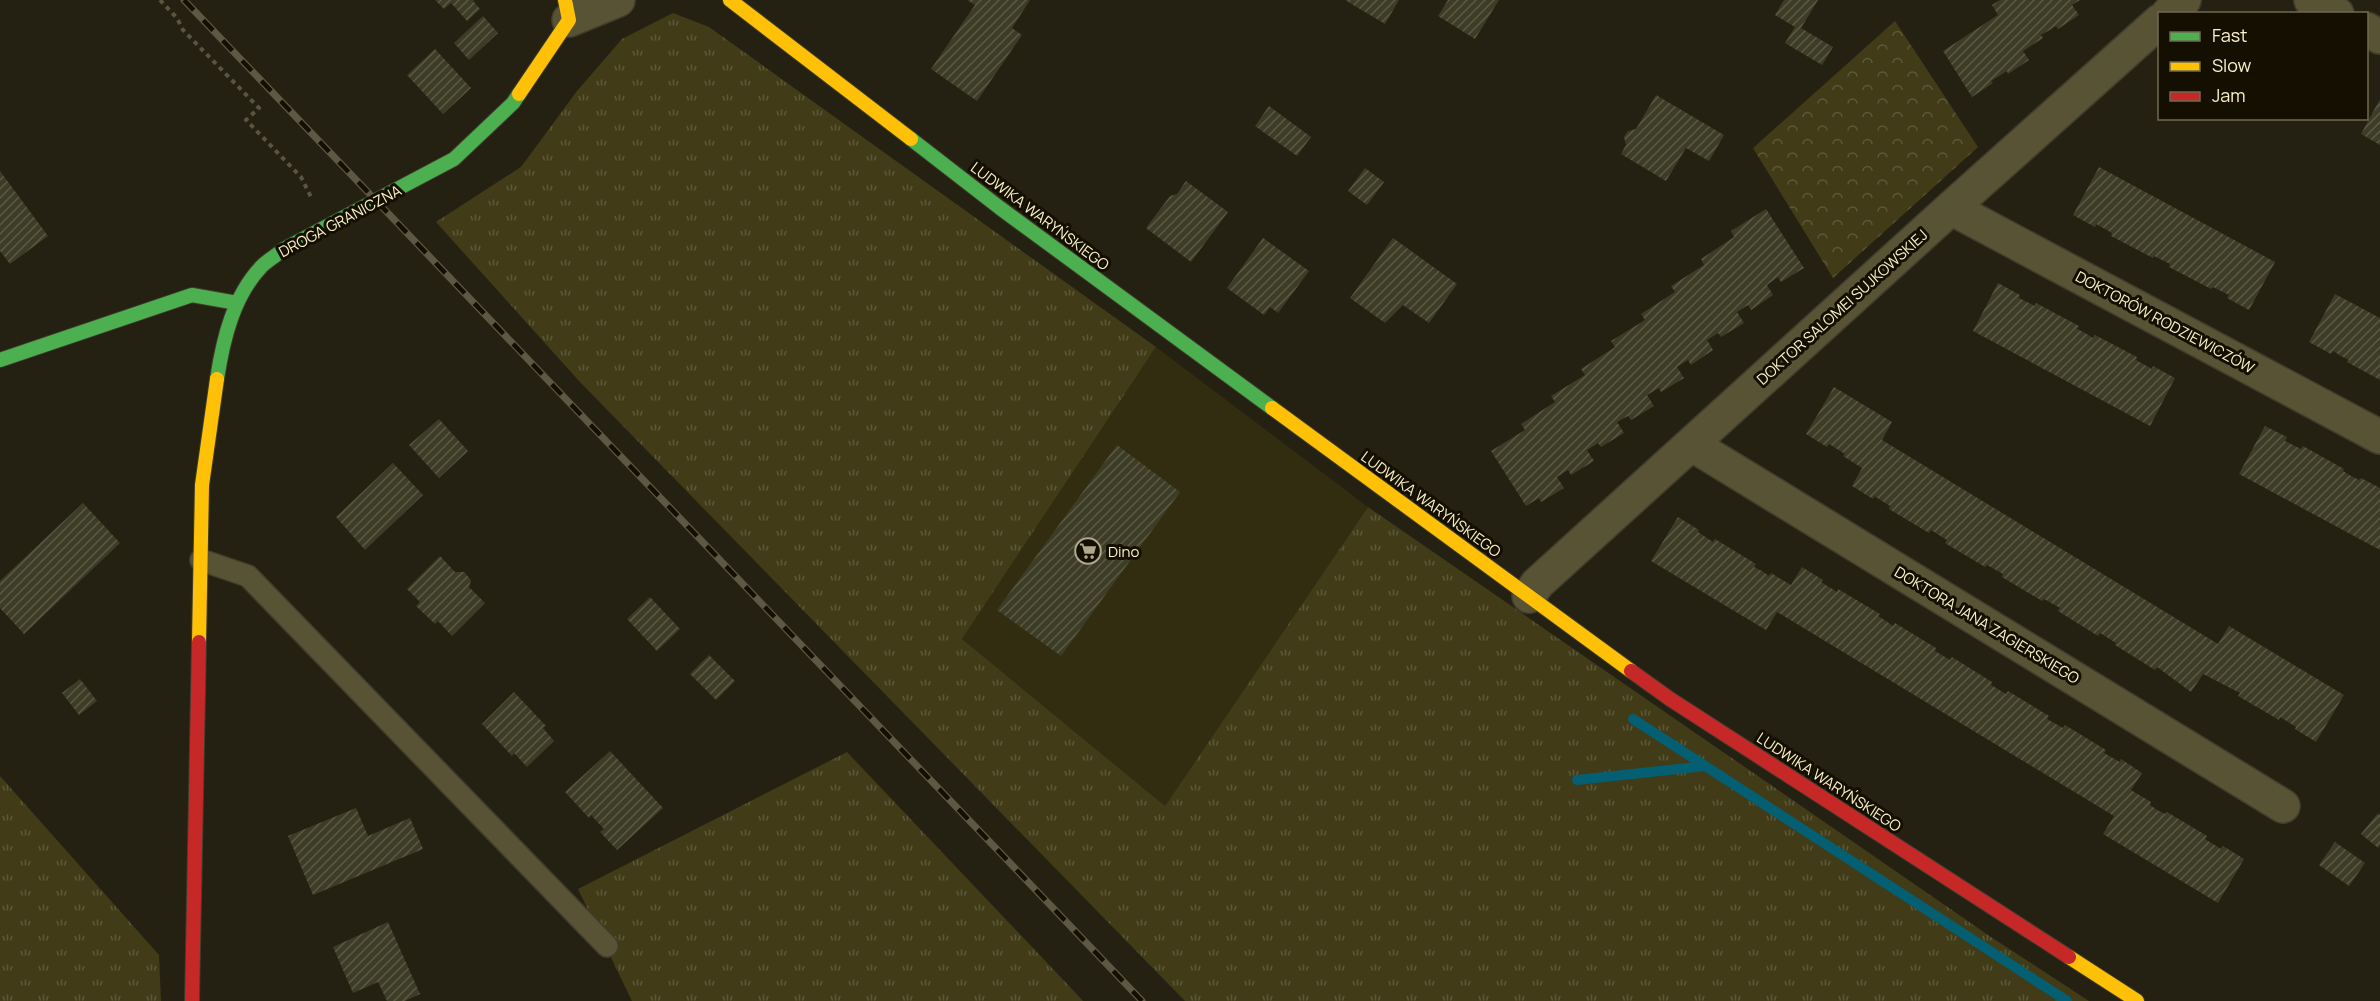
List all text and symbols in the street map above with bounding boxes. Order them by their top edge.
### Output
legend [2158,12,2368,120]
text: Fast [2212,23,2247,47]
text: Slow [2212,53,2252,77]
text: Jam [2212,83,2246,107]
street label: LUDWIKA WARYŃSKIEGO [966,157,1114,275]
street label: DROGA GRANICZNA [275,180,405,262]
street label: DOKTOR SALOMEI SUJKOWSKIEJ [1752,225,1932,389]
street label: DOKTORÓW RODZIEWICZÓW [2072,266,2258,378]
street label: LUDWIKA WARYŃSKIEGO [1357,446,1505,562]
supermarket icon: Dino [1073,536,1103,566]
place label: Dino [1108,541,1139,562]
street label: DOKTORA JANA ZAGIERSKIEGO [1891,561,2083,689]
street label: LUDWIKA WARYŃSKIEGO [1753,727,1905,837]

